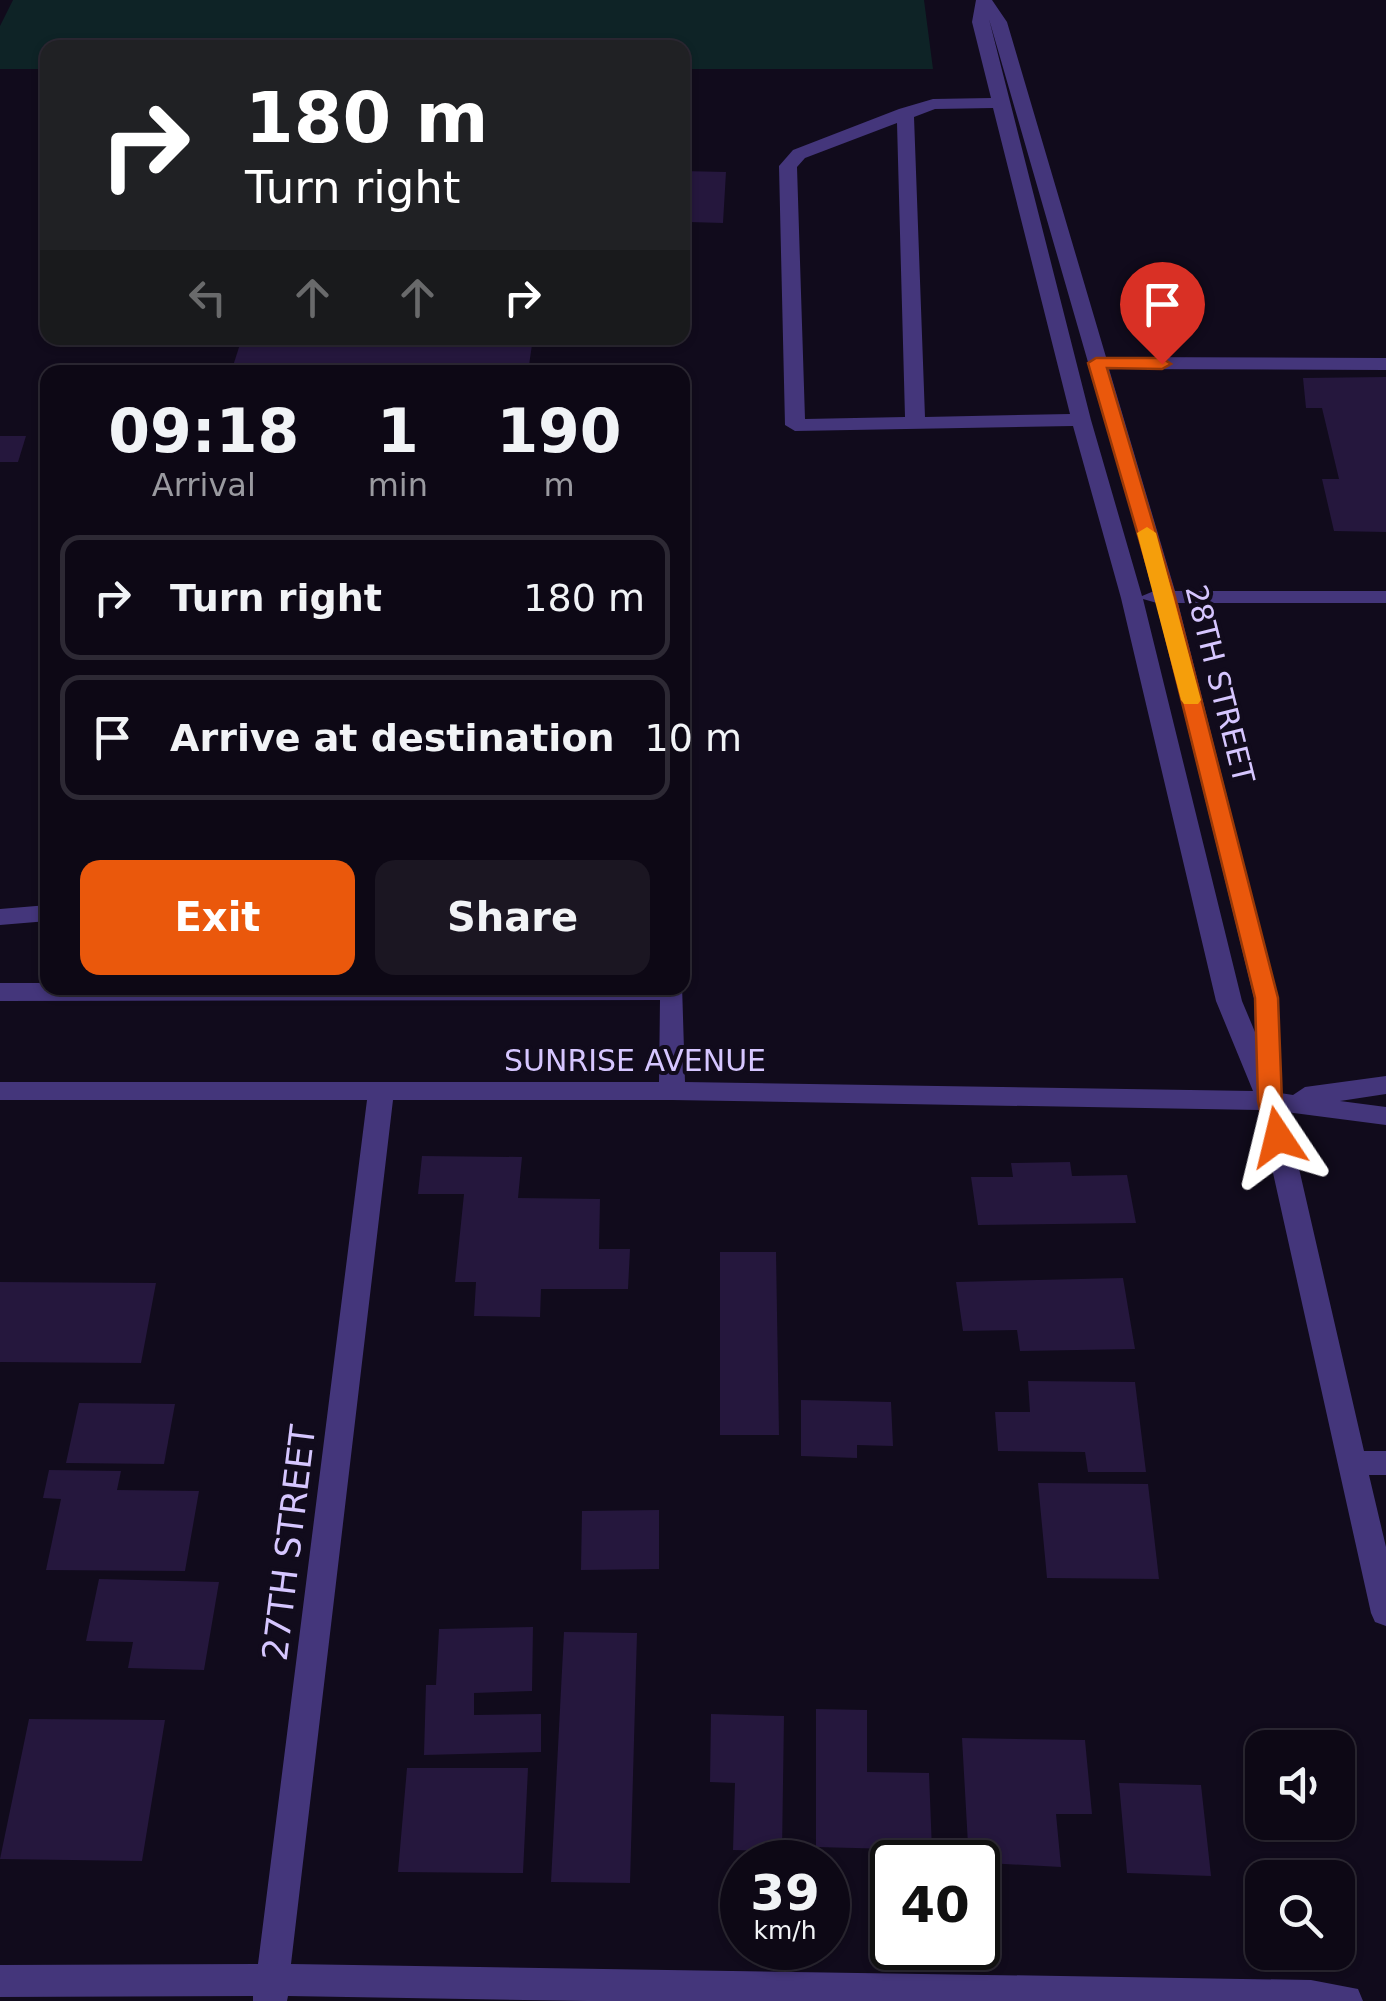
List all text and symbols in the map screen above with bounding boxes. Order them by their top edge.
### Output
text: 180 m [245,77,488,159]
icon: right [80,80,210,210]
text: Turn right [245,161,460,214]
pin [1120,262,1205,365]
icon: left [180,270,235,325]
icon: ahead [285,270,340,325]
icon: ahead [390,270,445,325]
icon: right [495,270,550,325]
icon: arrive [1135,277,1190,332]
text: 09:18 [108,396,299,466]
text: 1 [377,396,419,466]
text: 190 [496,396,622,466]
text: Arrival [152,466,256,504]
text: min [368,466,428,504]
text: m [543,466,575,504]
icon: right [85,570,140,625]
text: Turn right [170,576,382,620]
text: 180 m [523,576,645,620]
street label: 28TH STREET [1178,581,1262,787]
icon: arrive [85,710,140,765]
text: Arrive at destination [170,716,615,760]
text: 10 m [645,716,742,760]
button: Exit [80,860,355,975]
button: Share [375,860,650,975]
street label: SUNRISE AVENUE [504,1043,766,1078]
position arrow [1226,1085,1330,1189]
street label: 27TH STREET [255,1422,323,1663]
map controls [1245,1730,1355,1970]
button: sound [1245,1730,1355,1840]
speed limit sign: 40 [870,1840,1000,1970]
button: search [1245,1860,1355,1970]
text: 39 [750,1864,820,1922]
text: km/h [753,1916,817,1945]

